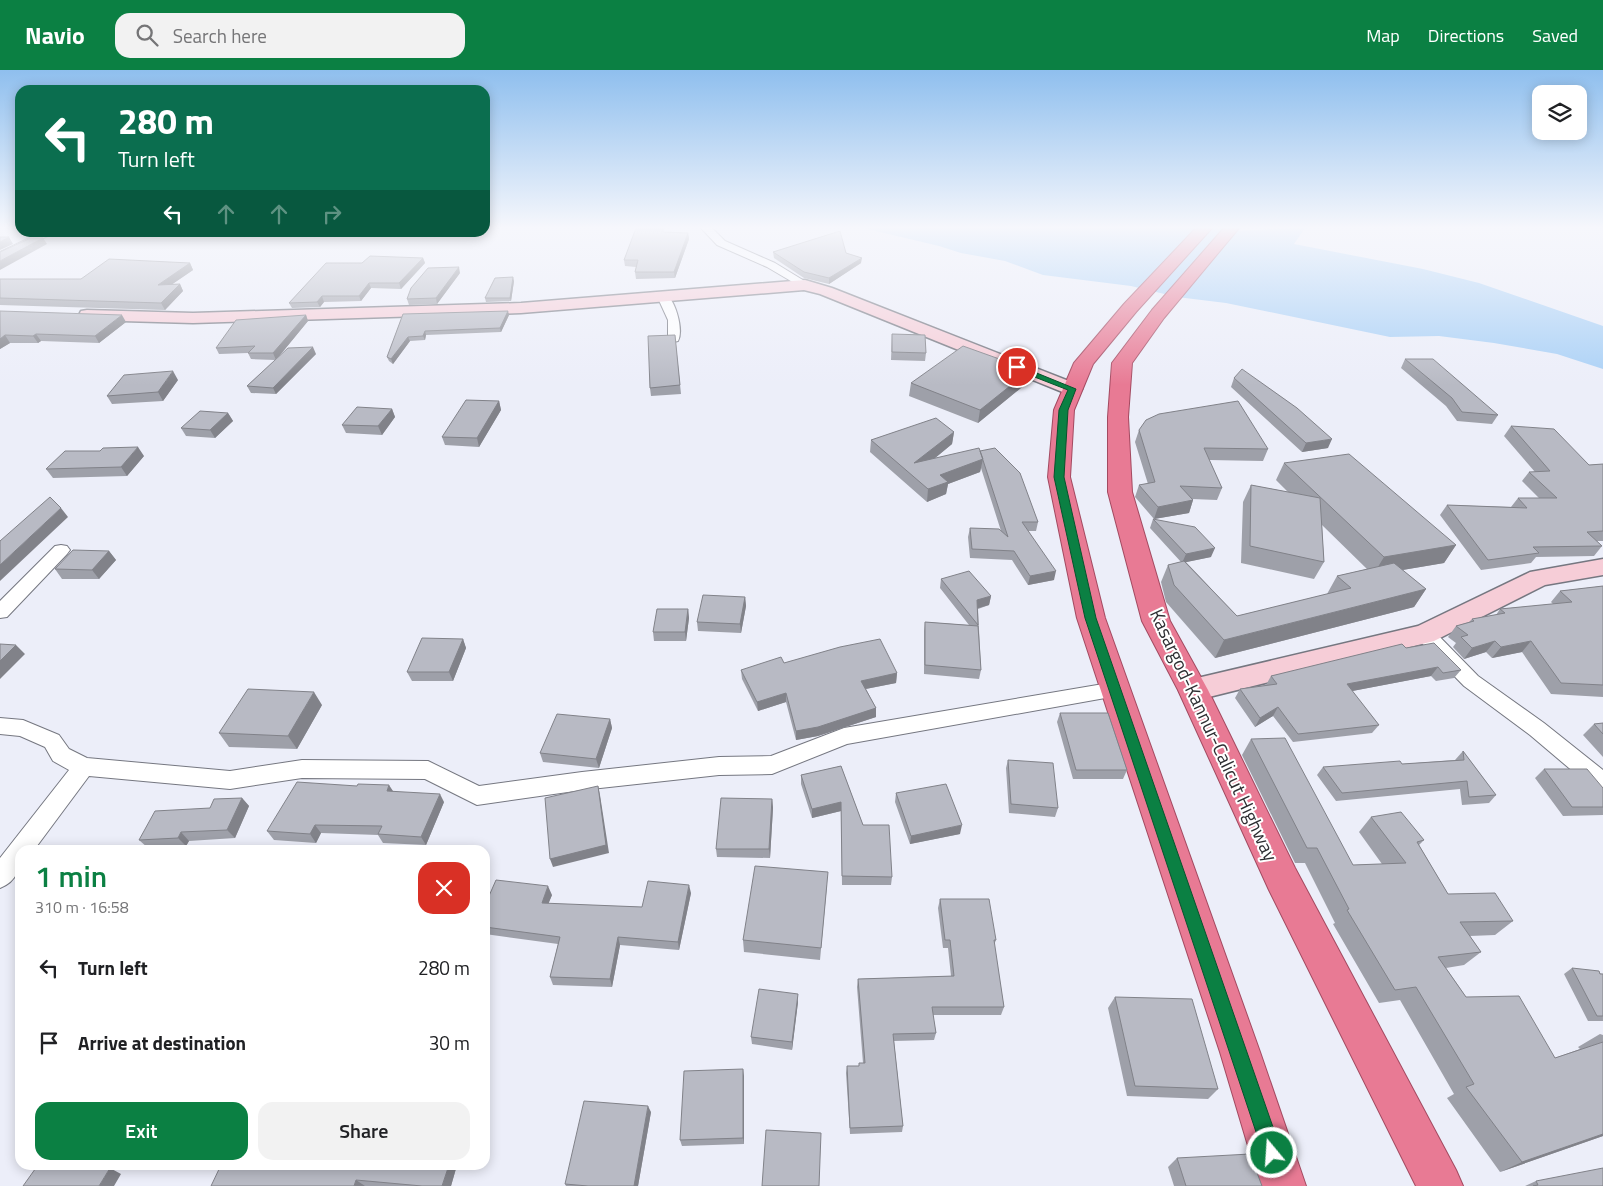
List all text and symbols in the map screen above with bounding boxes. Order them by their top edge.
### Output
search box [115,13,465,58]
text: Navio [25,17,85,53]
icon: search [133,21,161,49]
text: Search here [173,21,267,50]
text: Map [1366,22,1400,49]
text: Directions [1428,22,1504,49]
text: Saved [1532,22,1578,49]
map controls [1532,85,1587,140]
button: layers [1532,85,1587,140]
text: 280 m [118,94,214,148]
icon: left [35,105,100,170]
text: Turn left [118,142,195,176]
icon: left [159,200,187,228]
icon: ahead [212,200,240,228]
icon: ahead [265,200,293,228]
icon: right [318,200,346,228]
pin [996,346,1038,388]
icon: arrive [1003,353,1031,381]
street label: Kasargod-Kannur-Calicut Highway [1143,604,1286,866]
text: 1 min [35,853,107,899]
button: close [418,862,470,914]
text: 310 m · 16:58 [35,895,129,919]
text: Turn left [78,953,148,982]
text: 280 m [418,953,470,982]
icon: left [35,954,63,982]
text: Arrive at destination [78,1028,246,1057]
text: 30 m [429,1028,470,1057]
icon: arrive [35,1029,63,1057]
button: Exit [35,1102,248,1160]
button: Share [258,1102,470,1160]
position arrow [1245,1126,1297,1178]

